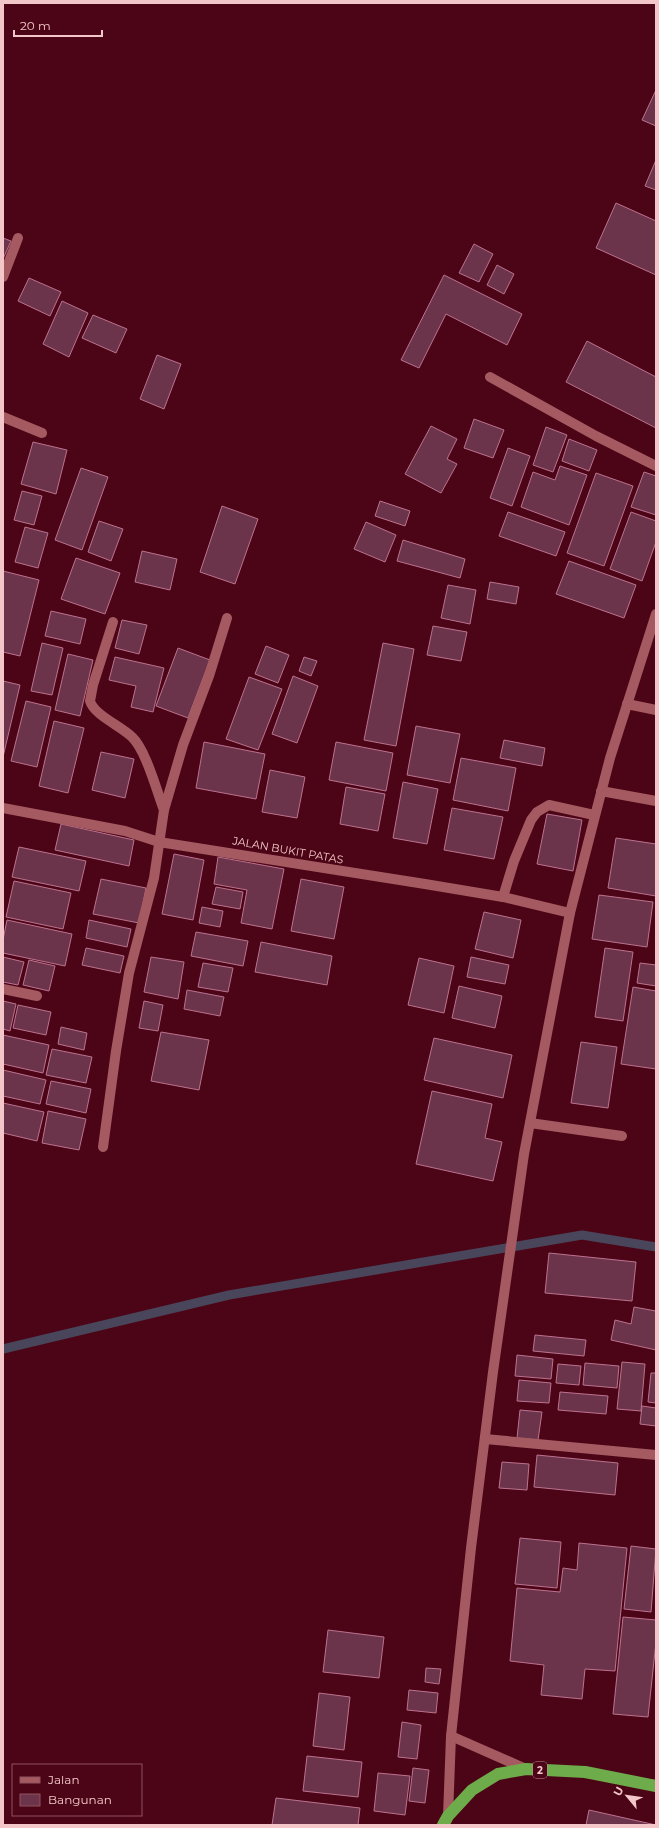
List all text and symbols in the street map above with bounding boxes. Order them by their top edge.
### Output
scale bar [14,12,102,38]
text: 20 m [20,18,51,33]
street label: JALAN BUKIT PATAS [231,833,345,867]
road number: 2 [533,1762,547,1778]
legend [12,1764,142,1816]
text: Jalan [47,1772,80,1787]
north arrow [607,1776,647,1816]
text: U [610,1784,626,1798]
text: Bangunan [48,1792,112,1807]

